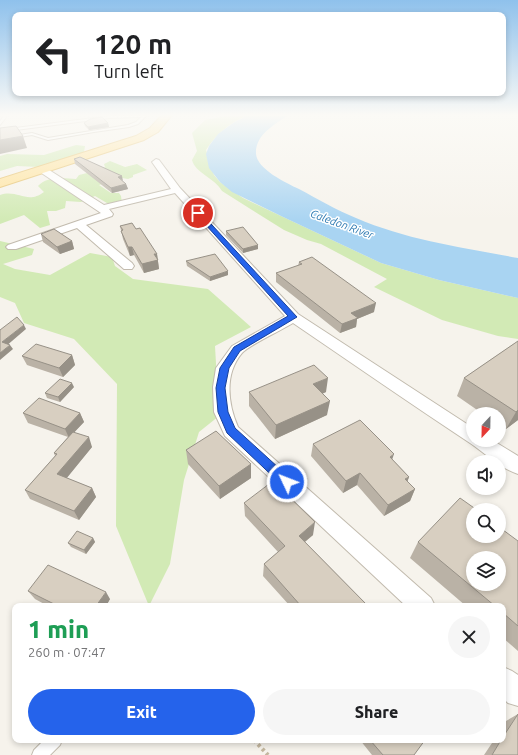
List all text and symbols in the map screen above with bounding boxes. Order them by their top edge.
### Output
icon: left [28,28,80,80]
text: 120 m [94,28,172,59]
text: Turn left [94,61,164,81]
pin [181,196,215,230]
icon: arrive [187,202,209,224]
water label: Caledon River [309,207,376,241]
north arrow [466,407,506,447]
map controls [466,407,506,591]
button: sound [466,455,506,495]
position arrow [266,461,308,503]
button: search [466,503,506,543]
button: layers [466,551,506,591]
text: 1 min [28,616,89,643]
button: close [448,616,490,658]
text: 260 m · 07:47 [28,645,106,659]
button: Exit [28,689,255,735]
button: Share [263,689,490,735]

